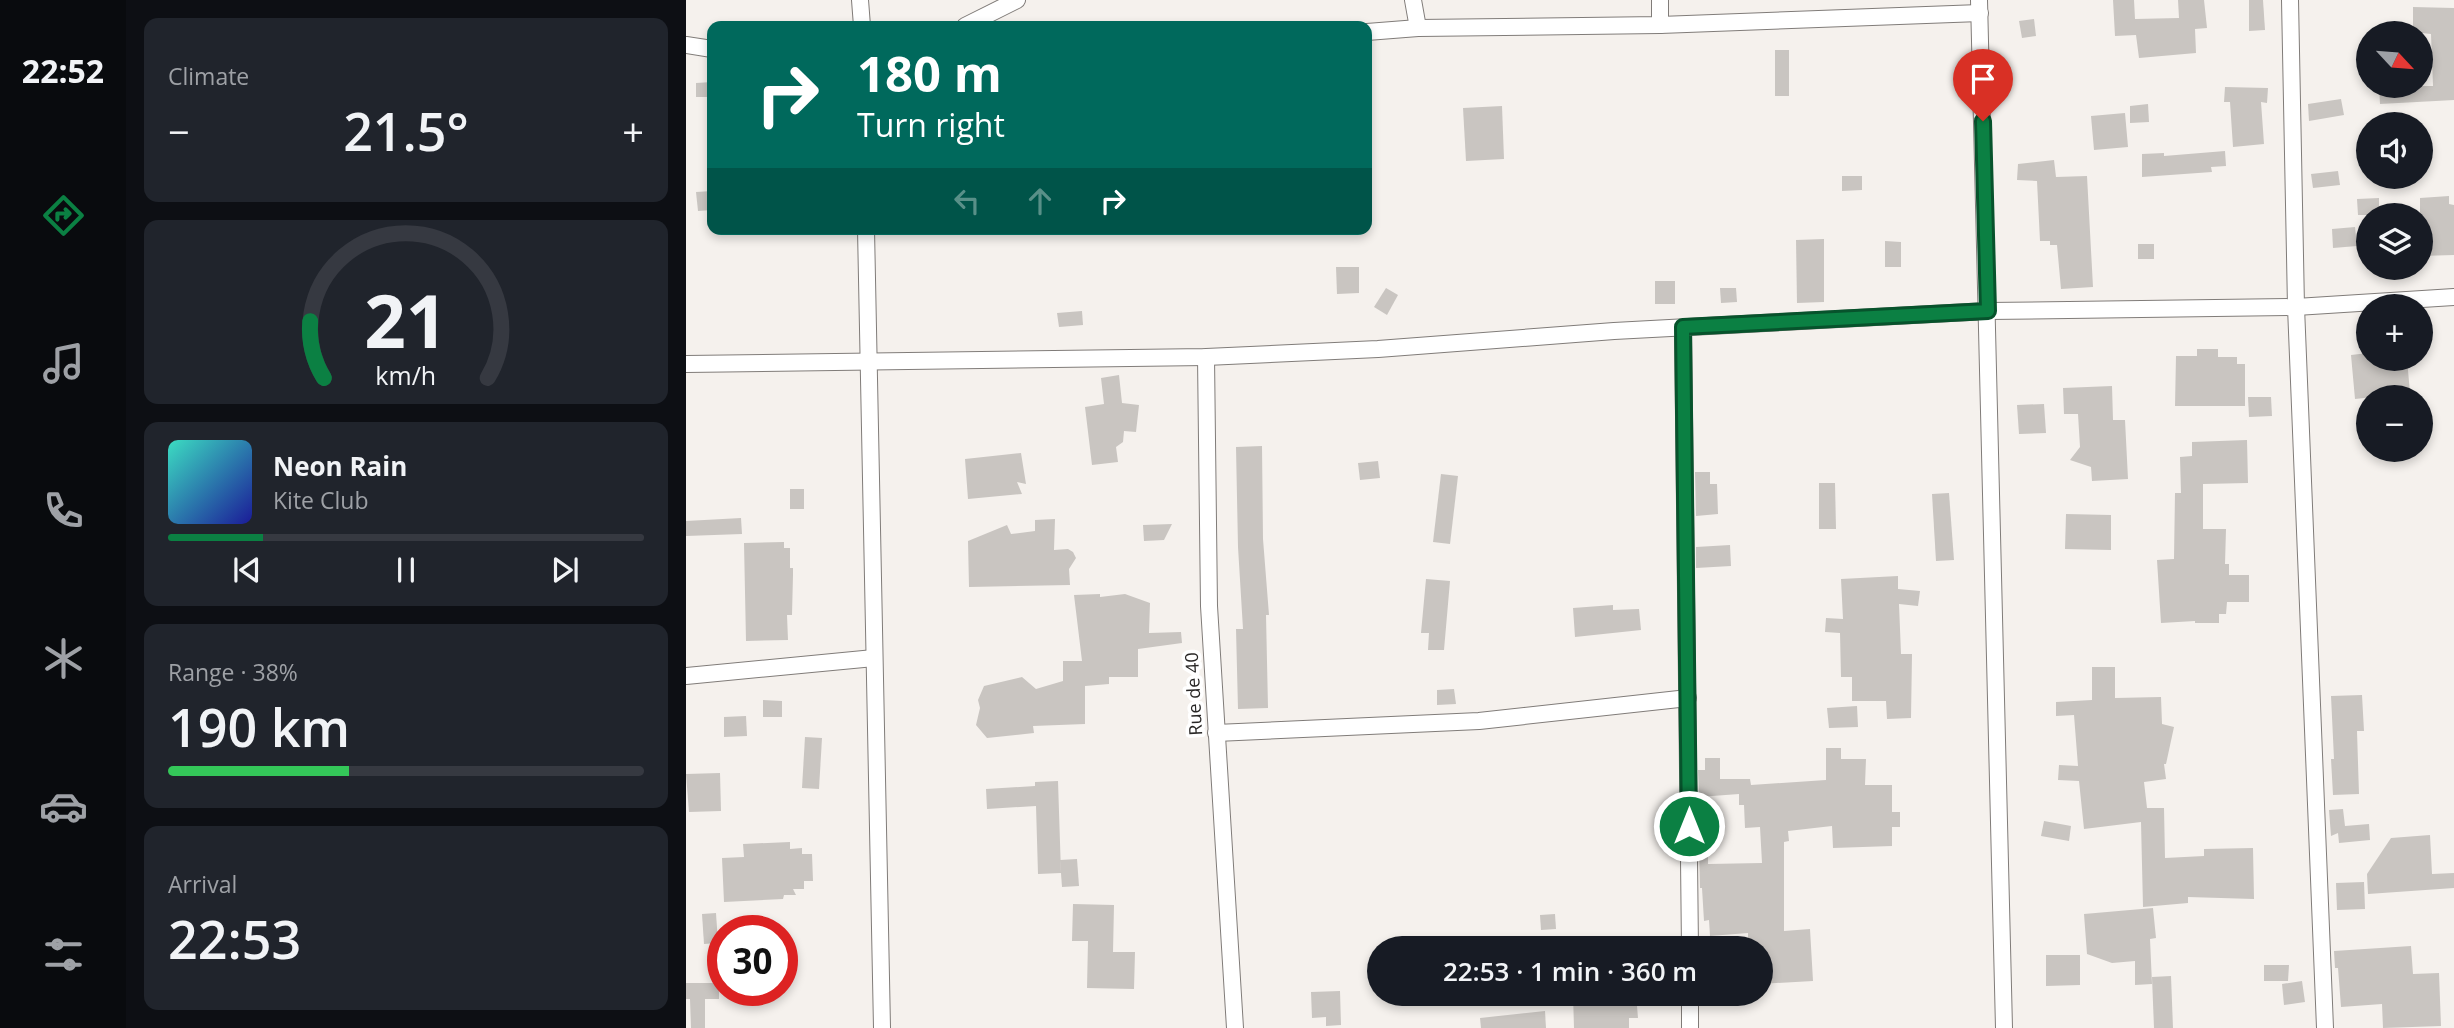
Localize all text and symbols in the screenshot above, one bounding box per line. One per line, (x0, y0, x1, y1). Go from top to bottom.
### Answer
north arrow (2356, 21, 2432, 98)
map controls (2356, 21, 2433, 462)
text: 180 m (857, 40, 1002, 106)
text: 22:52 (22, 49, 104, 92)
icon: right (742, 49, 833, 140)
pin (1953, 49, 2013, 121)
text: Climate (168, 60, 249, 92)
icon: arrive (1964, 60, 2002, 98)
text: 21.5° (343, 95, 469, 166)
text: Turn right (857, 103, 1005, 146)
text: − (168, 105, 190, 157)
text: + (622, 105, 644, 157)
button: sound (2356, 112, 2433, 189)
icon: left (948, 182, 986, 220)
icon: ahead (1021, 182, 1059, 220)
icon: right (1094, 182, 1132, 220)
icon: directions (39, 191, 88, 240)
button: layers (2356, 203, 2433, 280)
text: 21 (364, 270, 448, 369)
button: + (2356, 294, 2433, 371)
icon: music (39, 339, 88, 388)
text: km/h (376, 358, 436, 392)
button: − (2356, 385, 2433, 462)
text: Neon Rain (273, 448, 407, 484)
text: Kite Club (273, 484, 368, 516)
icon: phone (39, 486, 88, 535)
icon: previous (228, 551, 266, 589)
icon: pause (387, 551, 425, 589)
icon: next (546, 551, 584, 589)
icon: climate (39, 634, 88, 683)
street label: Rue de 40 (1179, 652, 1207, 736)
text: Range · 38% (168, 656, 298, 688)
text: 190 km (168, 691, 350, 762)
icon: car (39, 782, 88, 831)
position arrow (1652, 789, 1726, 863)
text: Arrival (168, 868, 237, 900)
text: 22:53 (168, 903, 301, 974)
speed limit sign: 30 (707, 915, 798, 1006)
icon: filters (39, 930, 88, 979)
text: 22:53 · 1 min · 360 m (1443, 953, 1697, 989)

